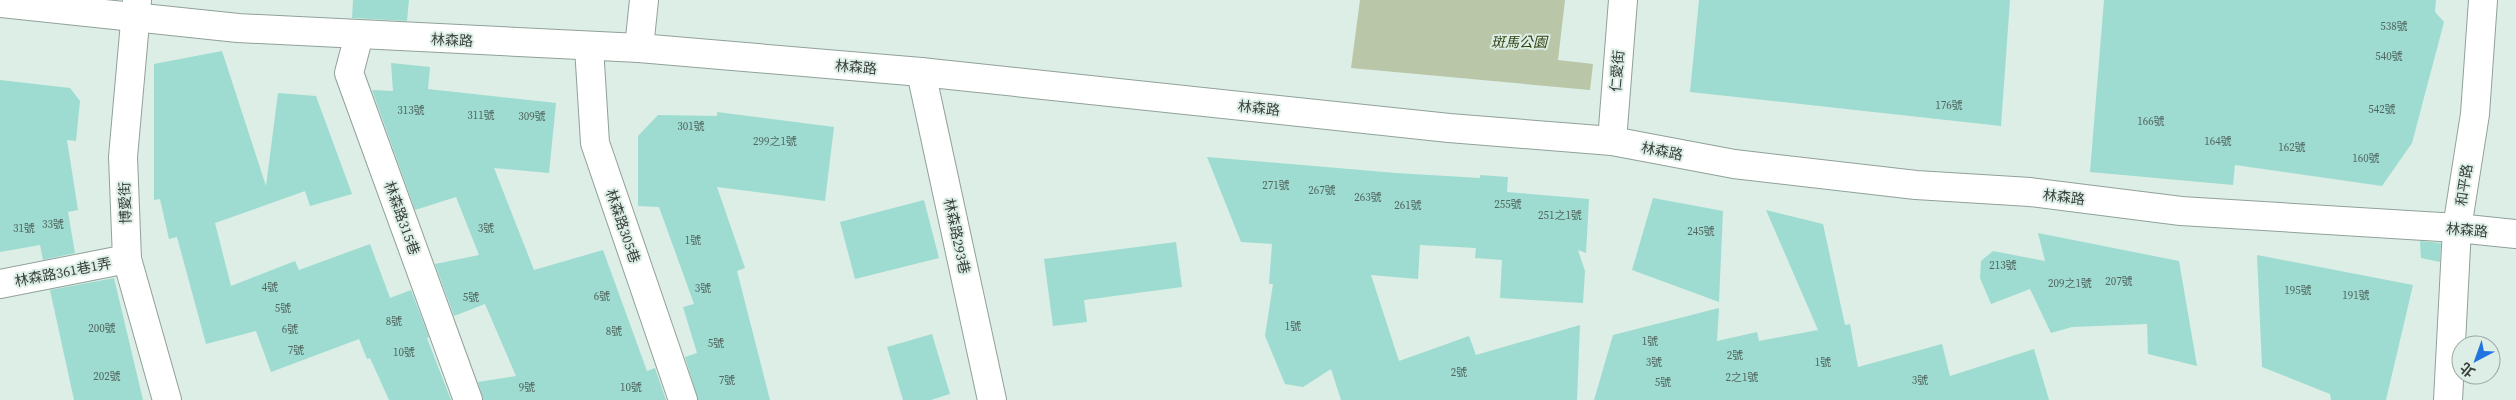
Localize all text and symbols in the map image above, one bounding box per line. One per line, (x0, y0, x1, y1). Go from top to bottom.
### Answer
house number: 538號 (2380, 19, 2408, 34)
street label: 林森路 (431, 29, 473, 51)
park label: 斑馬公園 (1491, 32, 1549, 52)
street label: 仁愛街 (1605, 49, 1629, 93)
house number: 540號 (2375, 49, 2403, 64)
street label: 林森路 (834, 55, 878, 79)
street label: 林森路 (1237, 96, 1281, 120)
house number: 176號 (1935, 98, 1963, 113)
house number: 542號 (2368, 102, 2396, 117)
house number: 313號 (397, 103, 425, 118)
house number: 311號 (467, 108, 495, 123)
house number: 309號 (518, 109, 546, 124)
house number: 166號 (2137, 114, 2165, 129)
house number: 301號 (677, 119, 705, 134)
house number: 299之1號 (753, 134, 797, 149)
house number: 164號 (2204, 134, 2232, 149)
street label: 林森路 (1639, 137, 1685, 165)
house number: 162號 (2278, 140, 2306, 155)
house number: 160號 (2352, 151, 2380, 166)
street label: 和平路 (2451, 163, 2477, 207)
street label: 林森路315巷 (379, 178, 425, 258)
house number: 271號 (1262, 178, 1290, 193)
street label: 博愛街 (114, 182, 136, 224)
house number: 267號 (1308, 183, 1336, 198)
street label: 林森路 (2042, 185, 2086, 209)
street label: 林森路305巷 (601, 186, 645, 266)
house number: 263號 (1354, 190, 1382, 205)
street label: 林森路293巷 (939, 196, 975, 276)
house number: 255號 (1494, 197, 1522, 212)
house number: 261號 (1394, 198, 1422, 213)
house number: 251之1號 (1538, 208, 1582, 223)
house number: 33號 (42, 217, 64, 232)
street label: 林森路 (2445, 218, 2489, 242)
house number: 31號 (13, 221, 35, 236)
house number: 3號 (478, 221, 494, 236)
house number: 245號 (1687, 224, 1715, 239)
house number: 1號 (685, 233, 701, 248)
street label: 林森路361巷1弄 (13, 253, 113, 291)
house number: 213號 (1989, 258, 2017, 273)
house number: 207號 (2105, 274, 2133, 289)
house number: 209之1號 (2048, 276, 2092, 291)
house number: 4號 (262, 280, 278, 295)
house number: 3號 (695, 281, 711, 296)
house number: 195號 (2284, 283, 2312, 298)
house number: 191號 (2342, 288, 2370, 303)
house number: 6號 (594, 289, 610, 304)
house number: 5號 (463, 290, 479, 305)
house number: 5號 (275, 301, 291, 316)
house number: 8號 (386, 314, 402, 329)
house number: 1號 (1285, 319, 1301, 334)
house number: 200號 (88, 321, 116, 336)
house number: 6號 (282, 322, 298, 337)
house number: 8號 (606, 324, 622, 339)
house number: 1號 (1642, 334, 1658, 349)
north arrow (2451, 335, 2501, 385)
house number: 5號 (708, 336, 724, 351)
house number: 7號 (288, 343, 304, 358)
house number: 10號 (393, 345, 415, 360)
house number: 2號 (1727, 348, 1743, 363)
house number: 3號 (1646, 355, 1662, 370)
house number: 1號 (1815, 355, 1831, 370)
text: 北 (2456, 358, 2479, 382)
house number: 2號 (1451, 365, 1467, 380)
house number: 202號 (93, 369, 121, 384)
house number: 2之1號 (1726, 370, 1759, 385)
house number: 7號 (719, 373, 735, 388)
house number: 3號 (1912, 373, 1928, 388)
house number: 5號 (1655, 375, 1671, 390)
house number: 9號 (519, 380, 535, 395)
house number: 10號 (620, 380, 642, 395)

